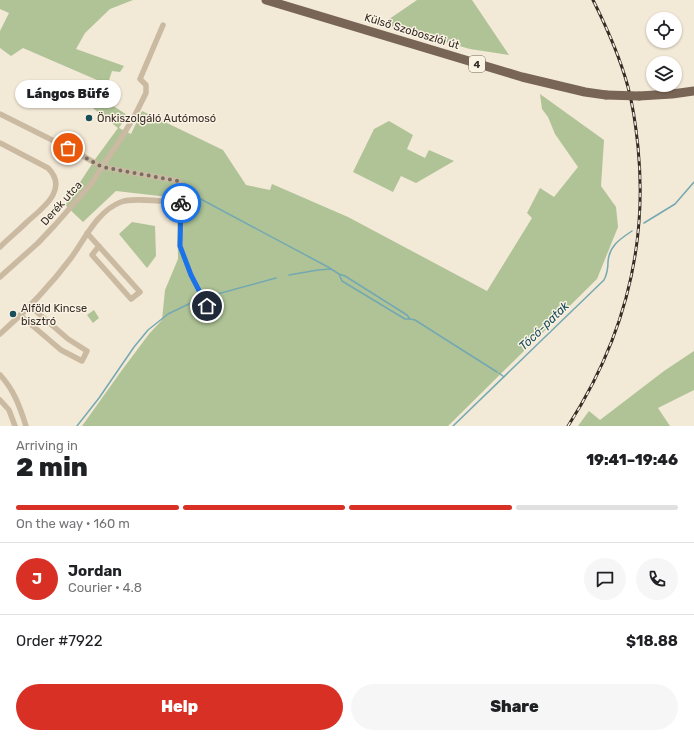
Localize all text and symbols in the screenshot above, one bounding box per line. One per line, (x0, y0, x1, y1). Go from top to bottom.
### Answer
street label: Külső Szoboszlói út (363, 11, 461, 52)
map controls (646, 12, 682, 92)
button: locate (646, 12, 682, 48)
road number: 4 (469, 56, 485, 72)
button: layers (646, 56, 682, 92)
callout: Lángos Büfé (15, 80, 121, 108)
text: Lángos Büfé (27, 86, 109, 101)
place label: Önkiszolgáló Autómosó (97, 112, 216, 125)
marker: Önkiszolgáló Autómosó (84, 113, 94, 123)
pin (51, 131, 85, 165)
icon: bag (57, 137, 79, 159)
street label: Derék utca (38, 178, 85, 228)
courier (161, 183, 201, 223)
icon: bike (170, 192, 192, 214)
pin (190, 289, 224, 323)
icon: home (196, 295, 218, 317)
water label: Tócó-patak (516, 298, 572, 353)
place label: Alföld Kincse bisztró (21, 302, 87, 328)
marker: Alföld Kincse bisztró (8, 309, 18, 319)
text: Arriving in (16, 438, 78, 453)
text: 19:41–19:46 (586, 451, 678, 469)
text: 2 min (16, 452, 88, 483)
text: On the way · 160 m (16, 516, 130, 531)
button: chat (584, 558, 626, 600)
button: phone (636, 558, 678, 600)
text: Jordan (68, 562, 122, 580)
text: J (32, 570, 42, 588)
text: Courier · 4.8 (68, 580, 142, 595)
text: Order #7922 (16, 632, 102, 650)
text: $18.88 (626, 632, 678, 650)
button: Help (16, 684, 343, 730)
button: Share (351, 684, 678, 730)

